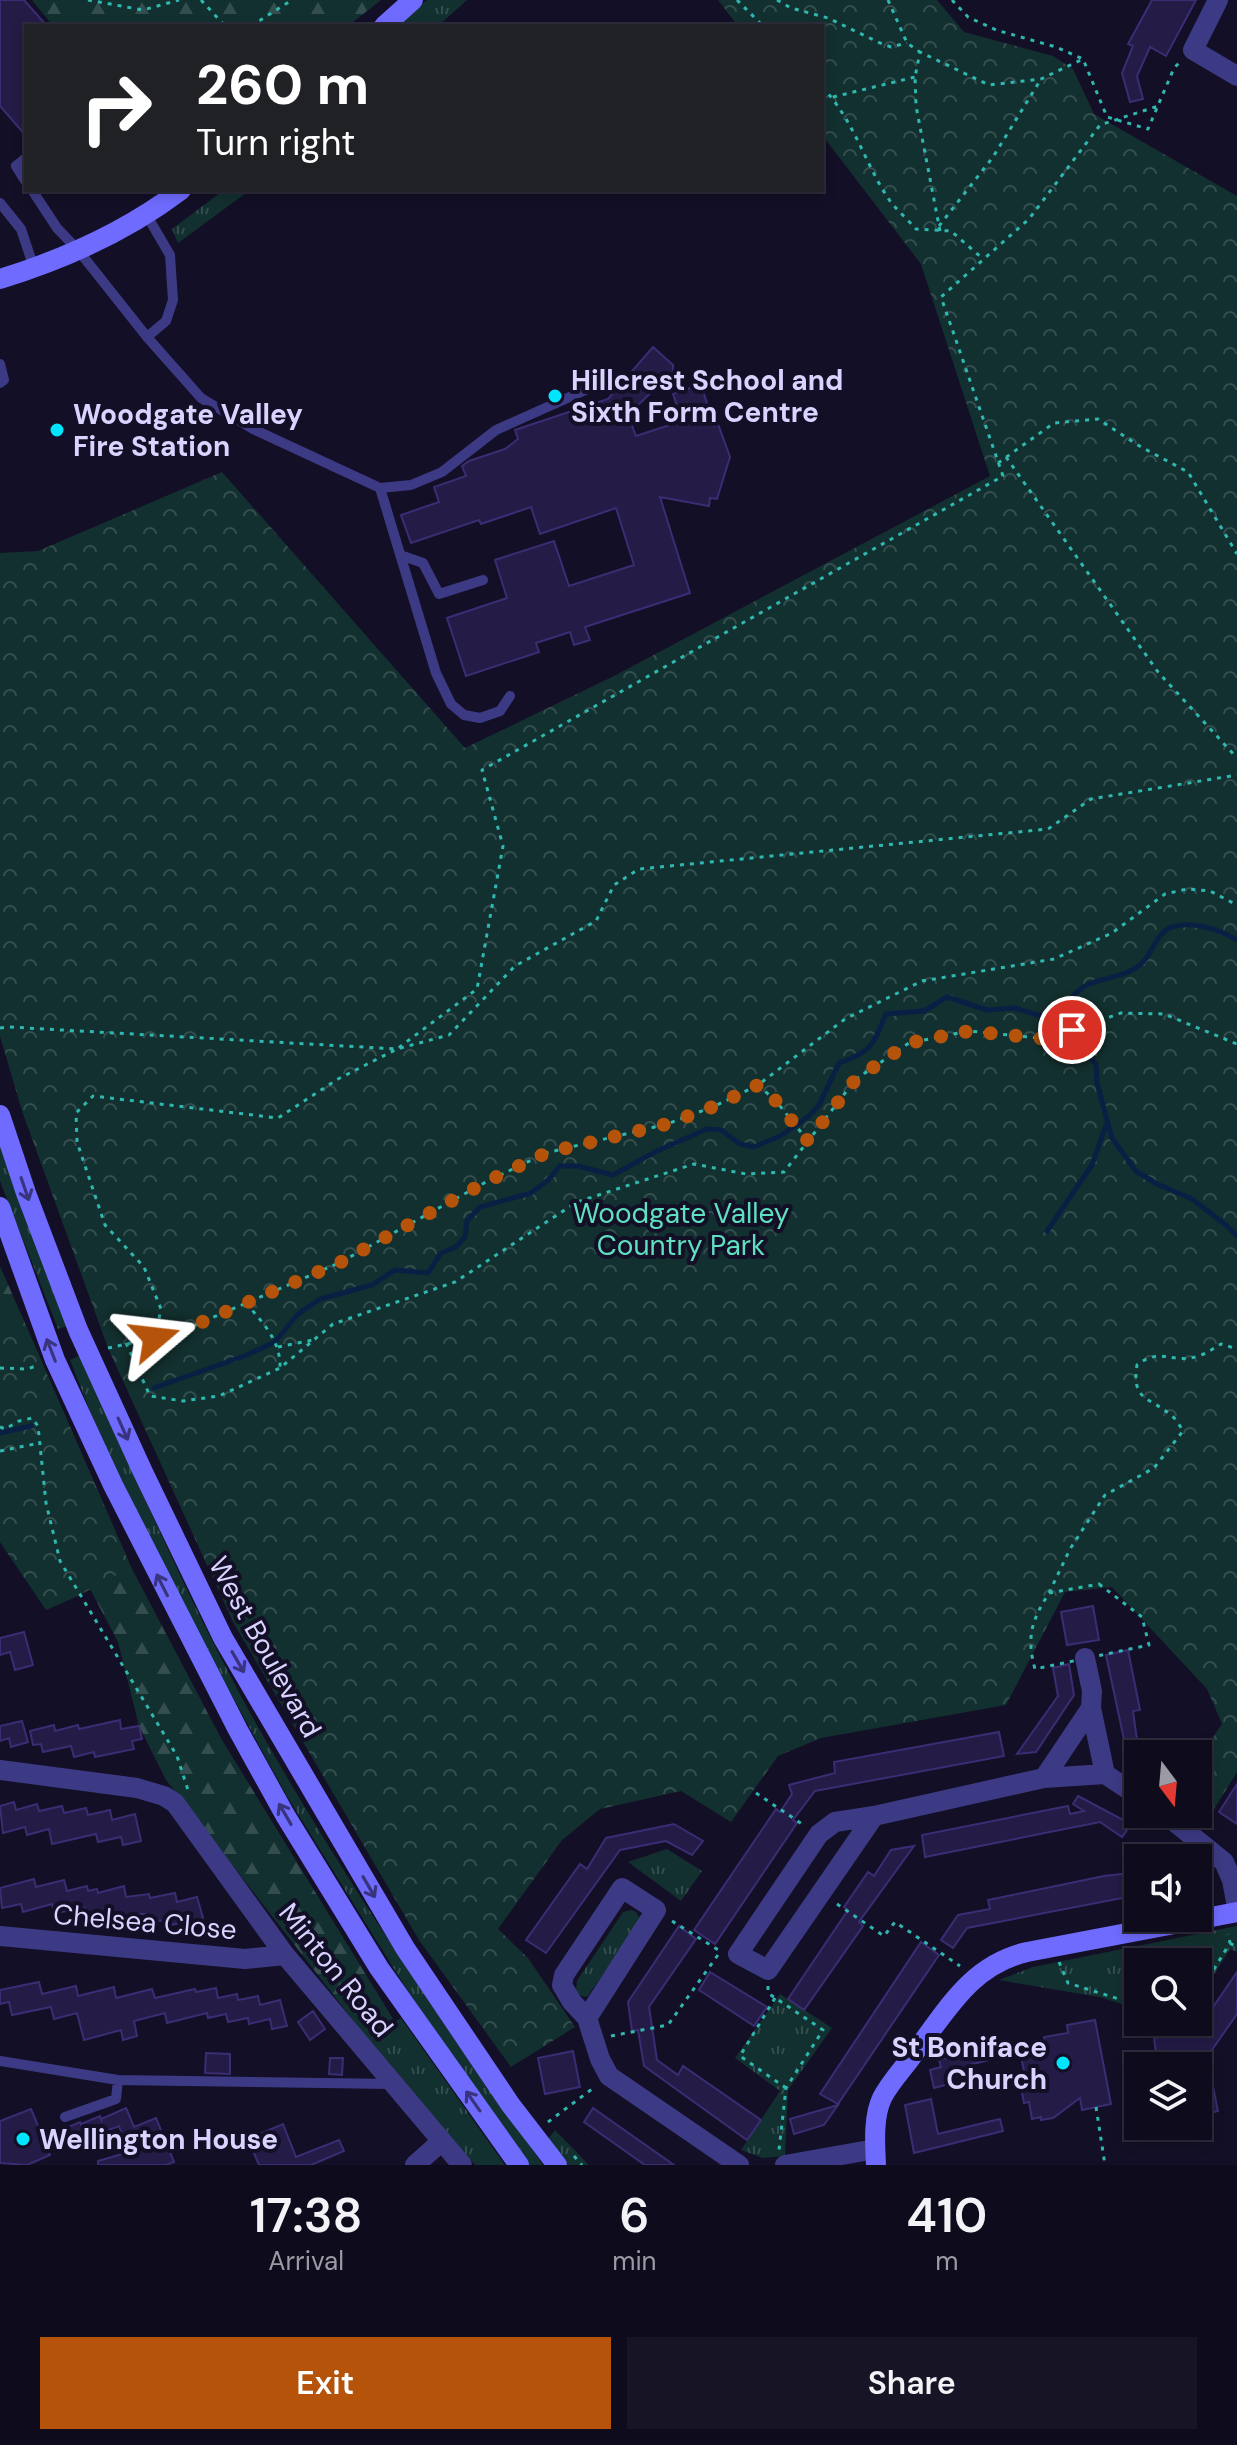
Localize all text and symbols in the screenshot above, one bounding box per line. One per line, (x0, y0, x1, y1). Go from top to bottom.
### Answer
text: 260 m (196, 48, 369, 121)
icon: right (64, 56, 168, 160)
text: Turn right (196, 119, 355, 166)
place label: Hillcrest School and Sixth Form Centre (571, 362, 843, 431)
marker: Hillcrest School and Sixth Form Centre (546, 387, 564, 405)
place label: Woodgate Valley Fire Station (73, 396, 303, 465)
marker: Woodgate Valley Fire Station (48, 421, 66, 439)
pin (1038, 996, 1106, 1064)
icon: arrive (1050, 1008, 1094, 1052)
one-way arrow (18, 1176, 33, 1201)
park label: Woodgate Valley Country Park (573, 1195, 789, 1264)
position arrow (113, 1296, 197, 1380)
one-way arrow (43, 1338, 57, 1363)
one-way arrow (116, 1417, 131, 1441)
street label: West Boulevard (200, 1550, 330, 1744)
one-way arrow (154, 1573, 170, 1597)
one-way arrow (230, 1650, 246, 1673)
north arrow (1124, 1740, 1212, 1828)
map controls (1124, 1740, 1212, 2140)
one-way arrow (277, 1803, 293, 1826)
button: sound (1124, 1844, 1212, 1932)
one-way arrow (361, 1875, 377, 1898)
street label: Minton Road (271, 1895, 401, 2045)
street label: Chelsea Close (52, 1896, 238, 1948)
button: search (1124, 1948, 1212, 2036)
place label: St Boniface Church (891, 2029, 1047, 2098)
button: layers (1124, 2052, 1212, 2140)
marker: St Boniface Church (1054, 2054, 1072, 2072)
one-way arrow (465, 2091, 482, 2113)
place label: Wellington House (39, 2121, 278, 2158)
marker: Wellington House (14, 2130, 32, 2148)
text: 17:38 (250, 2184, 362, 2247)
text: 6 (619, 2184, 650, 2247)
text: 410 (906, 2184, 987, 2247)
text: Arrival (268, 2244, 344, 2278)
text: min (612, 2244, 657, 2278)
text: m (935, 2244, 958, 2278)
button: Exit (40, 2337, 611, 2429)
button: Share (627, 2337, 1197, 2429)

